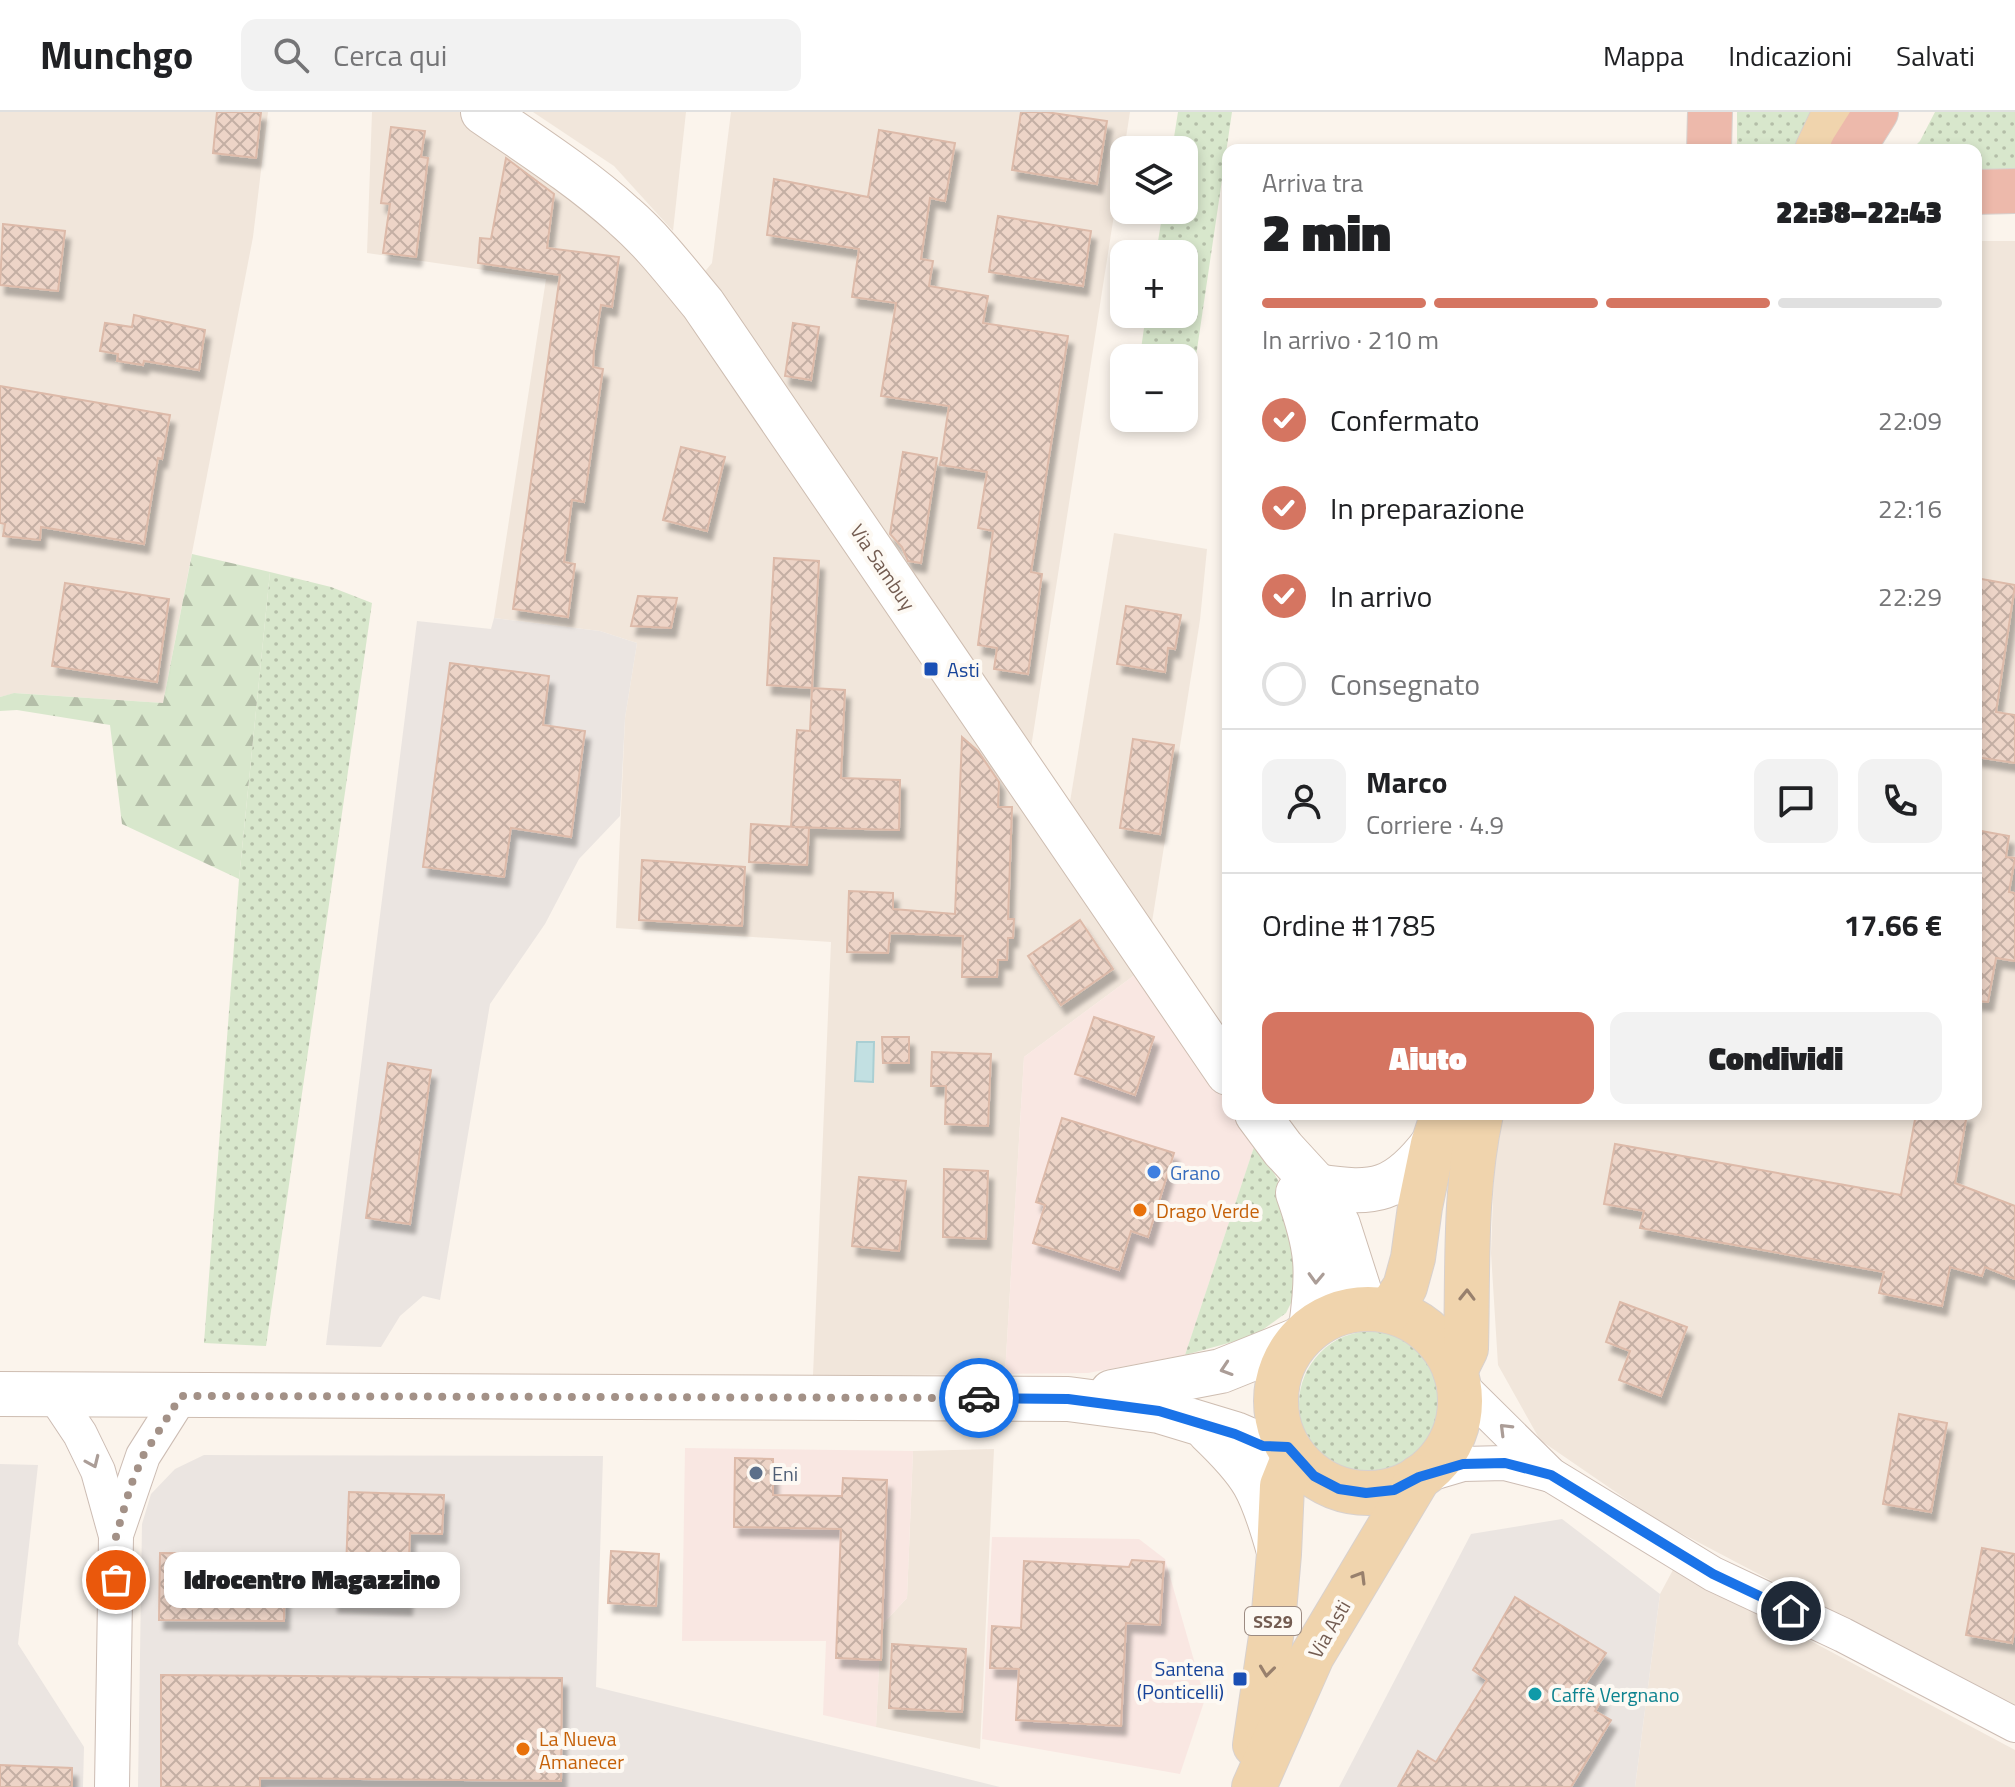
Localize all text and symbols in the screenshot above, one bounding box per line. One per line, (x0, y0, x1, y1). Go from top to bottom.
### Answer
search box (241, 19, 801, 91)
text: Munchgo (40, 26, 193, 84)
text: Cerca qui (333, 32, 447, 78)
icon: search (269, 33, 313, 77)
text: Mappa (1603, 34, 1684, 77)
text: Indicazioni (1728, 34, 1852, 77)
text: Salvati (1896, 34, 1975, 77)
map controls (1110, 136, 1198, 432)
button: layers (1110, 136, 1198, 224)
text: Arriva tra (1262, 163, 1363, 202)
text: 22:38–22:43 (1776, 189, 1942, 235)
text: 2 min (1262, 192, 1391, 271)
button: + (1110, 240, 1198, 328)
text: In arrivo · 210 m (1262, 320, 1439, 359)
button: − (1110, 344, 1198, 432)
text: Confermato (1330, 397, 1480, 443)
icon: check (1262, 398, 1306, 442)
text: 22:09 (1878, 401, 1942, 440)
text: In preparazione (1330, 485, 1525, 531)
icon: check (1262, 486, 1306, 530)
text: 22:16 (1878, 489, 1942, 528)
street label: Via Sambuy (843, 517, 924, 617)
text: In arrivo (1330, 573, 1432, 619)
icon: check (1262, 574, 1306, 618)
text: 22:29 (1878, 577, 1942, 616)
place label: Asti (947, 654, 980, 685)
marker: Asti (922, 660, 940, 678)
text: Consegnato (1330, 661, 1480, 707)
button: person (1262, 759, 1346, 843)
text: Marco (1366, 759, 1447, 805)
button: chat (1754, 759, 1838, 843)
button: phone (1858, 759, 1942, 843)
text: Corriere · 4.9 (1366, 805, 1504, 844)
text: Ordine #1785 (1262, 902, 1436, 948)
text: 17.66 € (1844, 902, 1942, 948)
button: Aiuto (1262, 1012, 1594, 1104)
button: Condividi (1610, 1012, 1942, 1104)
place label: Grano (1170, 1157, 1221, 1188)
marker: Grano (1145, 1163, 1163, 1181)
place label: Drago Verde (1156, 1195, 1260, 1226)
marker: Drago Verde (1131, 1201, 1149, 1219)
one-way arrow (1308, 1272, 1325, 1285)
one-way arrow (1459, 1288, 1476, 1301)
courier (939, 1358, 1019, 1438)
one-way arrow (1219, 1360, 1233, 1376)
icon: car (957, 1376, 1001, 1420)
one-way arrow (1500, 1424, 1514, 1438)
one-way arrow (83, 1453, 99, 1468)
place label: Eni (772, 1458, 798, 1489)
marker: Eni (747, 1464, 765, 1482)
pin (82, 1546, 150, 1614)
callout: Idrocentro Magazzino (164, 1552, 460, 1608)
icon: bag (94, 1558, 138, 1602)
text: Idrocentro Magazzino (184, 1560, 440, 1599)
one-way arrow (1350, 1571, 1366, 1586)
pin (1757, 1577, 1825, 1645)
icon: home (1769, 1589, 1813, 1633)
street label: Via Asti (1300, 1594, 1358, 1664)
road number: SS29 (1245, 1607, 1301, 1635)
place label: Santena (Ponticelli) (1137, 1653, 1224, 1707)
one-way arrow (1259, 1664, 1276, 1678)
marker: Santena (Ponticelli) (1231, 1670, 1249, 1688)
place label: Caffè Vergnano (1551, 1679, 1680, 1710)
marker: Caffè Vergnano (1526, 1685, 1544, 1703)
place label: La Nueva Amanecer (539, 1723, 624, 1777)
marker: La Nueva Amanecer (514, 1740, 532, 1758)

